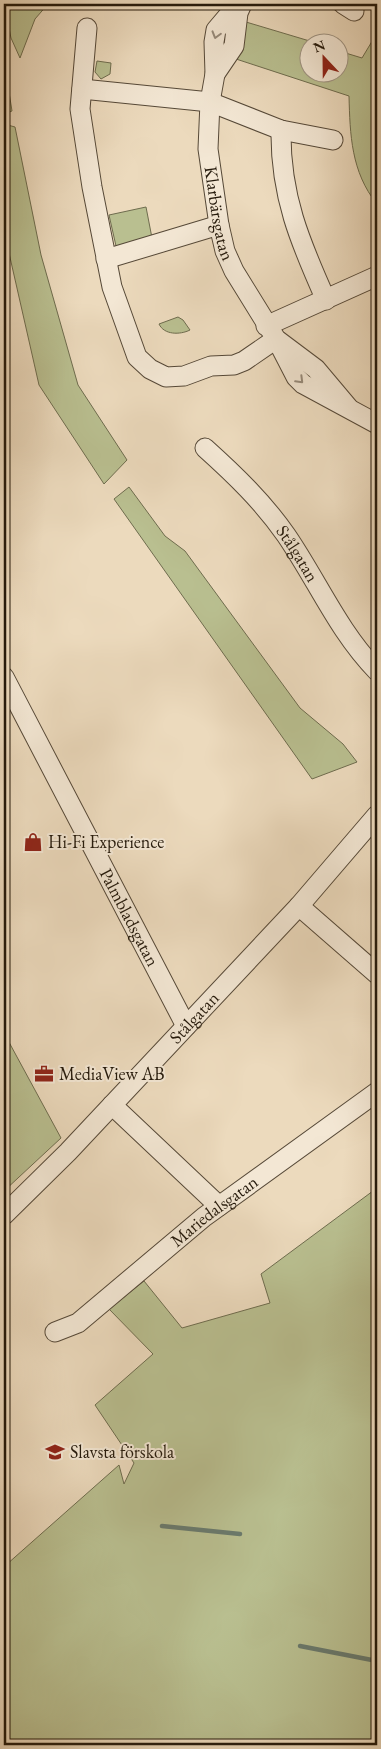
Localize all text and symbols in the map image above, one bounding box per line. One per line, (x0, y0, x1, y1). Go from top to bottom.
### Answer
one-way arrow (211, 31, 222, 39)
north arrow (298, 32, 348, 82)
text: N (311, 35, 328, 56)
street label: Klarbärsgatan (200, 165, 240, 265)
one-way arrow (295, 374, 304, 383)
street label: Stålgatan (271, 520, 325, 586)
place label: Hi-Fi Experience (48, 830, 164, 853)
shop icon: Hi-Fi Experience (22, 831, 44, 853)
street label: Palmbladsgatan (95, 864, 165, 970)
street label: Stålgatan (164, 986, 224, 1048)
place label: MediaView AB (59, 1062, 165, 1085)
office icon: MediaView AB (33, 1063, 55, 1085)
street label: Mariedalsgatan (165, 1170, 262, 1251)
place label: Slavsta förskola (70, 1440, 175, 1463)
school or university icon: Slavsta förskola (44, 1441, 66, 1463)

